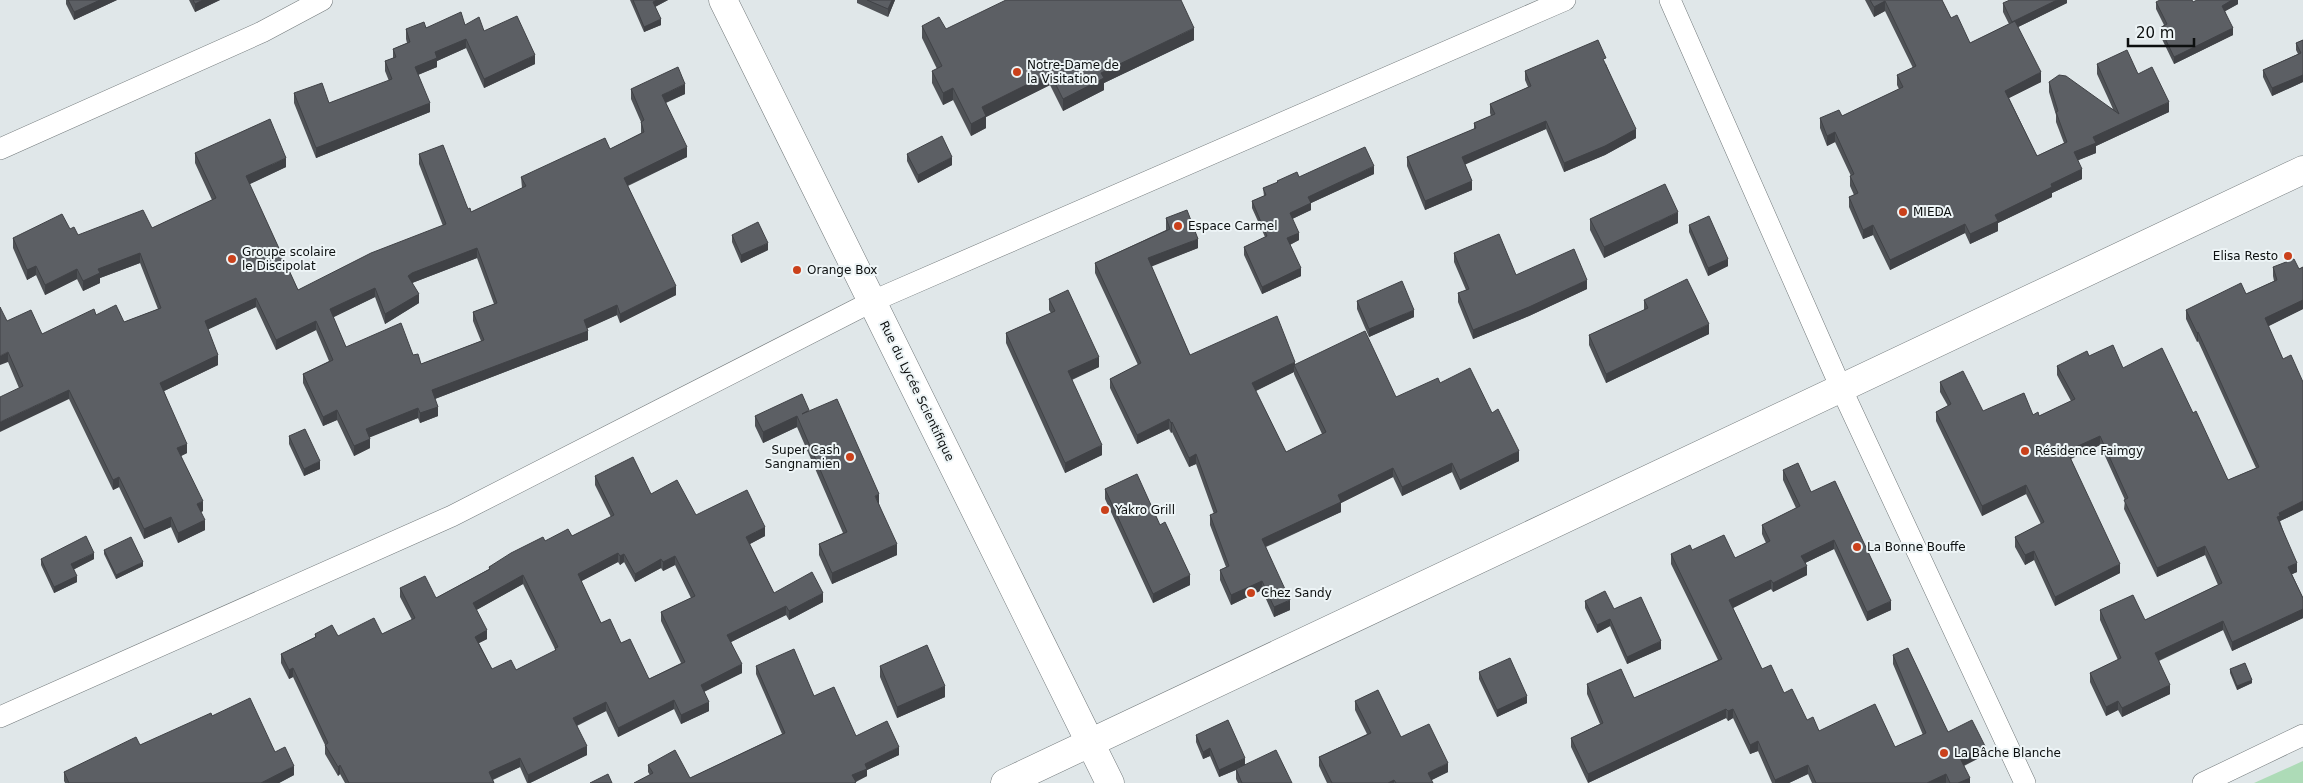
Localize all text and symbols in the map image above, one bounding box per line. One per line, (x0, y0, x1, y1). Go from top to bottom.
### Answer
scale bar (2128, 15, 2194, 47)
text: 20 m (2136, 24, 2174, 42)
place label: Notre-Dame de la Visitation (1027, 58, 1119, 86)
marker: Notre-Dame de la Visitation (1011, 66, 1023, 78)
place label: MIEDA (1913, 205, 1953, 219)
marker: MIEDA (1897, 206, 1909, 218)
place label: Espace Carmel (1188, 219, 1277, 233)
marker: Espace Carmel (1172, 220, 1184, 232)
place label: Groupe scolaire le Discipolat (242, 245, 336, 273)
place label: Elisa Resto (2213, 249, 2278, 263)
marker: Elisa Resto (2282, 250, 2294, 262)
marker: Groupe scolaire le Discipolat (226, 253, 238, 265)
place label: Orange Box (807, 263, 877, 277)
marker: Orange Box (791, 264, 803, 276)
street label: Rue du Lycée Scientifique (877, 319, 957, 463)
place label: Super Cash Sangnamien (765, 443, 840, 471)
place label: Résidence Faimgy (2035, 444, 2143, 458)
marker: Résidence Faimgy (2019, 445, 2031, 457)
marker: Super Cash Sangnamien (844, 451, 856, 463)
place label: Yakro Grill (1114, 503, 1175, 517)
marker: Yakro Grill (1099, 504, 1111, 516)
place label: La Bonne Bouffe (1867, 540, 1966, 554)
marker: La Bonne Bouffe (1851, 541, 1863, 553)
place label: Chez Sandy (1261, 586, 1332, 600)
marker: Chez Sandy (1245, 587, 1257, 599)
place label: La Bâche Blanche (1954, 746, 2061, 760)
marker: La Bâche Blanche (1938, 747, 1950, 759)

